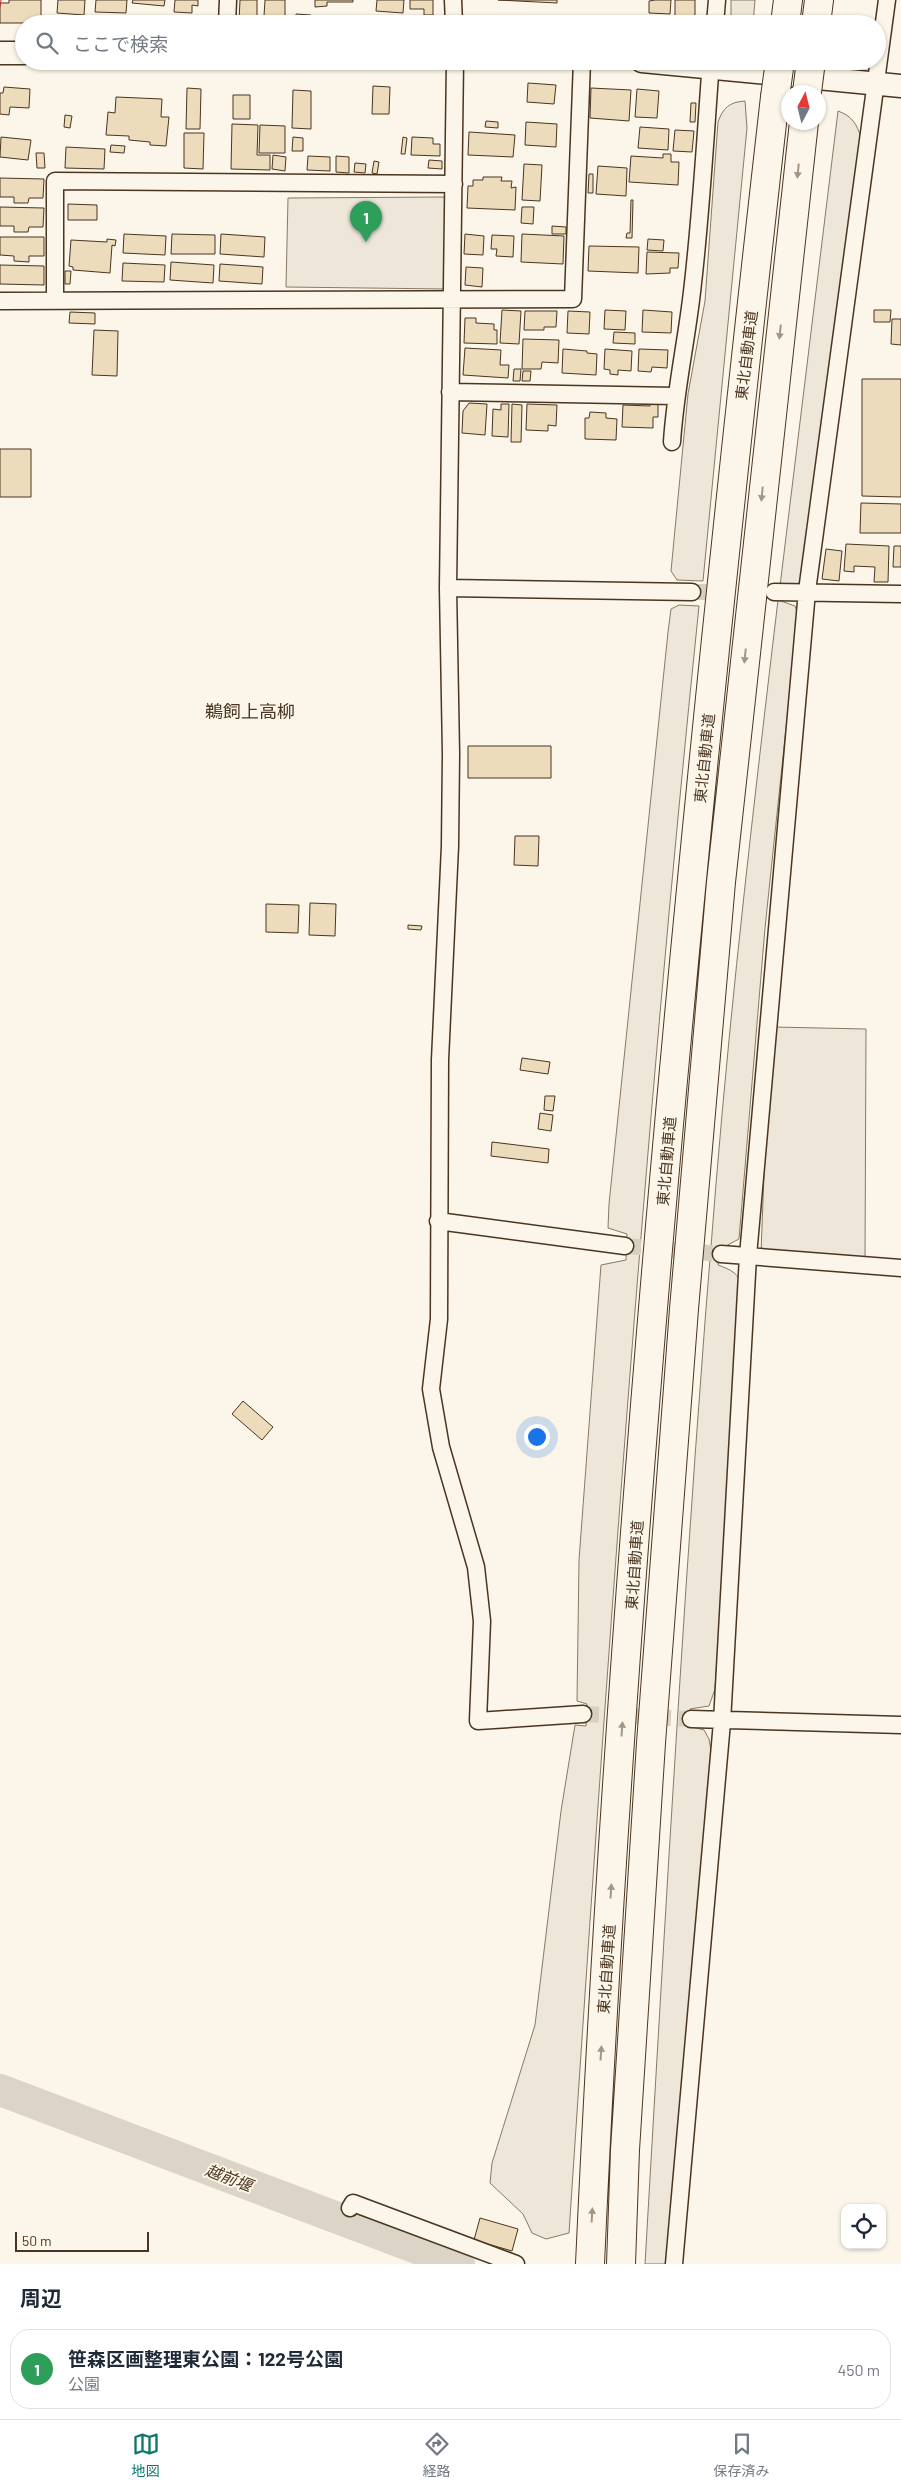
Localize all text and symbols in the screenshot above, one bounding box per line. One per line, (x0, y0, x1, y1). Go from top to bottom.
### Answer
search box (15, 15, 886, 70)
icon: search (33, 29, 61, 57)
text: ここで検索 (73, 32, 168, 55)
north arrow (781, 85, 826, 130)
one-way arrow (794, 163, 802, 179)
pin: 1 (350, 201, 382, 242)
street label: 東北自動車道 (732, 309, 760, 401)
one-way arrow (776, 325, 784, 341)
one-way arrow (758, 486, 766, 502)
one-way arrow (741, 648, 749, 664)
district label: 鵜飼上高柳 (205, 700, 295, 722)
street label: 東北自動車道 (690, 712, 718, 804)
street label: 東北自動車道 (653, 1115, 679, 1207)
your location (524, 1424, 550, 1450)
street label: 東北自動車道 (622, 1519, 646, 1611)
one-way arrow (618, 1720, 626, 1736)
one-way arrow (608, 1883, 616, 1899)
street label: 東北自動車道 (594, 1923, 618, 2015)
one-way arrow (597, 2045, 605, 2061)
water label: 越前堰 (203, 2160, 258, 2196)
map controls (841, 2204, 886, 2249)
button: locate (841, 2204, 886, 2249)
one-way arrow (588, 2207, 596, 2223)
scale bar (15, 2229, 149, 2252)
text: 50 m (22, 2232, 51, 2249)
text: 周辺 (20, 2285, 62, 2310)
text: 笹森区画整理東公園：122号公園 (68, 2347, 343, 2370)
text: 1 (34, 2360, 40, 2379)
text: 450 m (837, 2360, 880, 2379)
text: 公園 (68, 2374, 100, 2393)
tab: 地図 (132, 2430, 160, 2480)
tab: 経路 (423, 2430, 451, 2480)
tab: 保存済み (714, 2430, 770, 2480)

